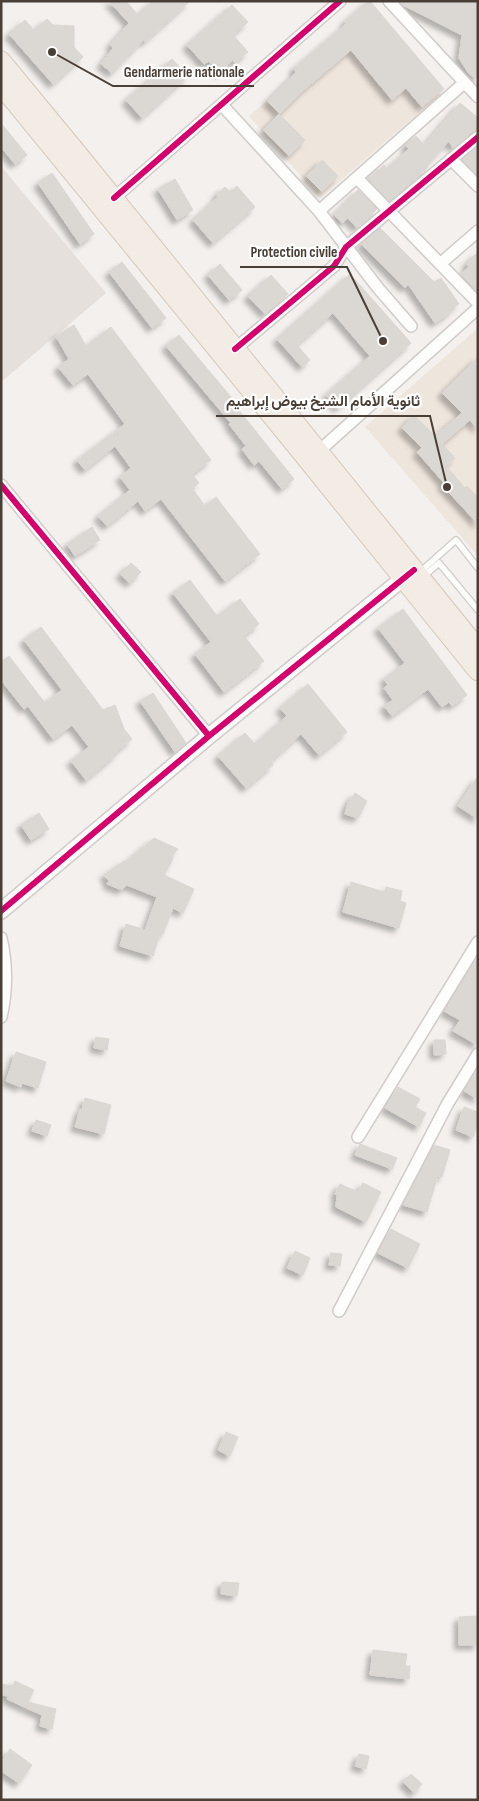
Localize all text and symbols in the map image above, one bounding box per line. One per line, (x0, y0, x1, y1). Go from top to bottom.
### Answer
callout: Gendarmerie nationale (113, 56, 254, 86)
text: Gendarmerie nationale (124, 63, 244, 82)
callout: Protection civile (240, 237, 347, 267)
text: Protection civile (251, 243, 338, 262)
callout: ثانوية الأمام الشيخ بيوض إبراهيم (216, 386, 430, 416)
text: ثانوية الأمام الشيخ بيوض إبراهيم (226, 392, 420, 411)

